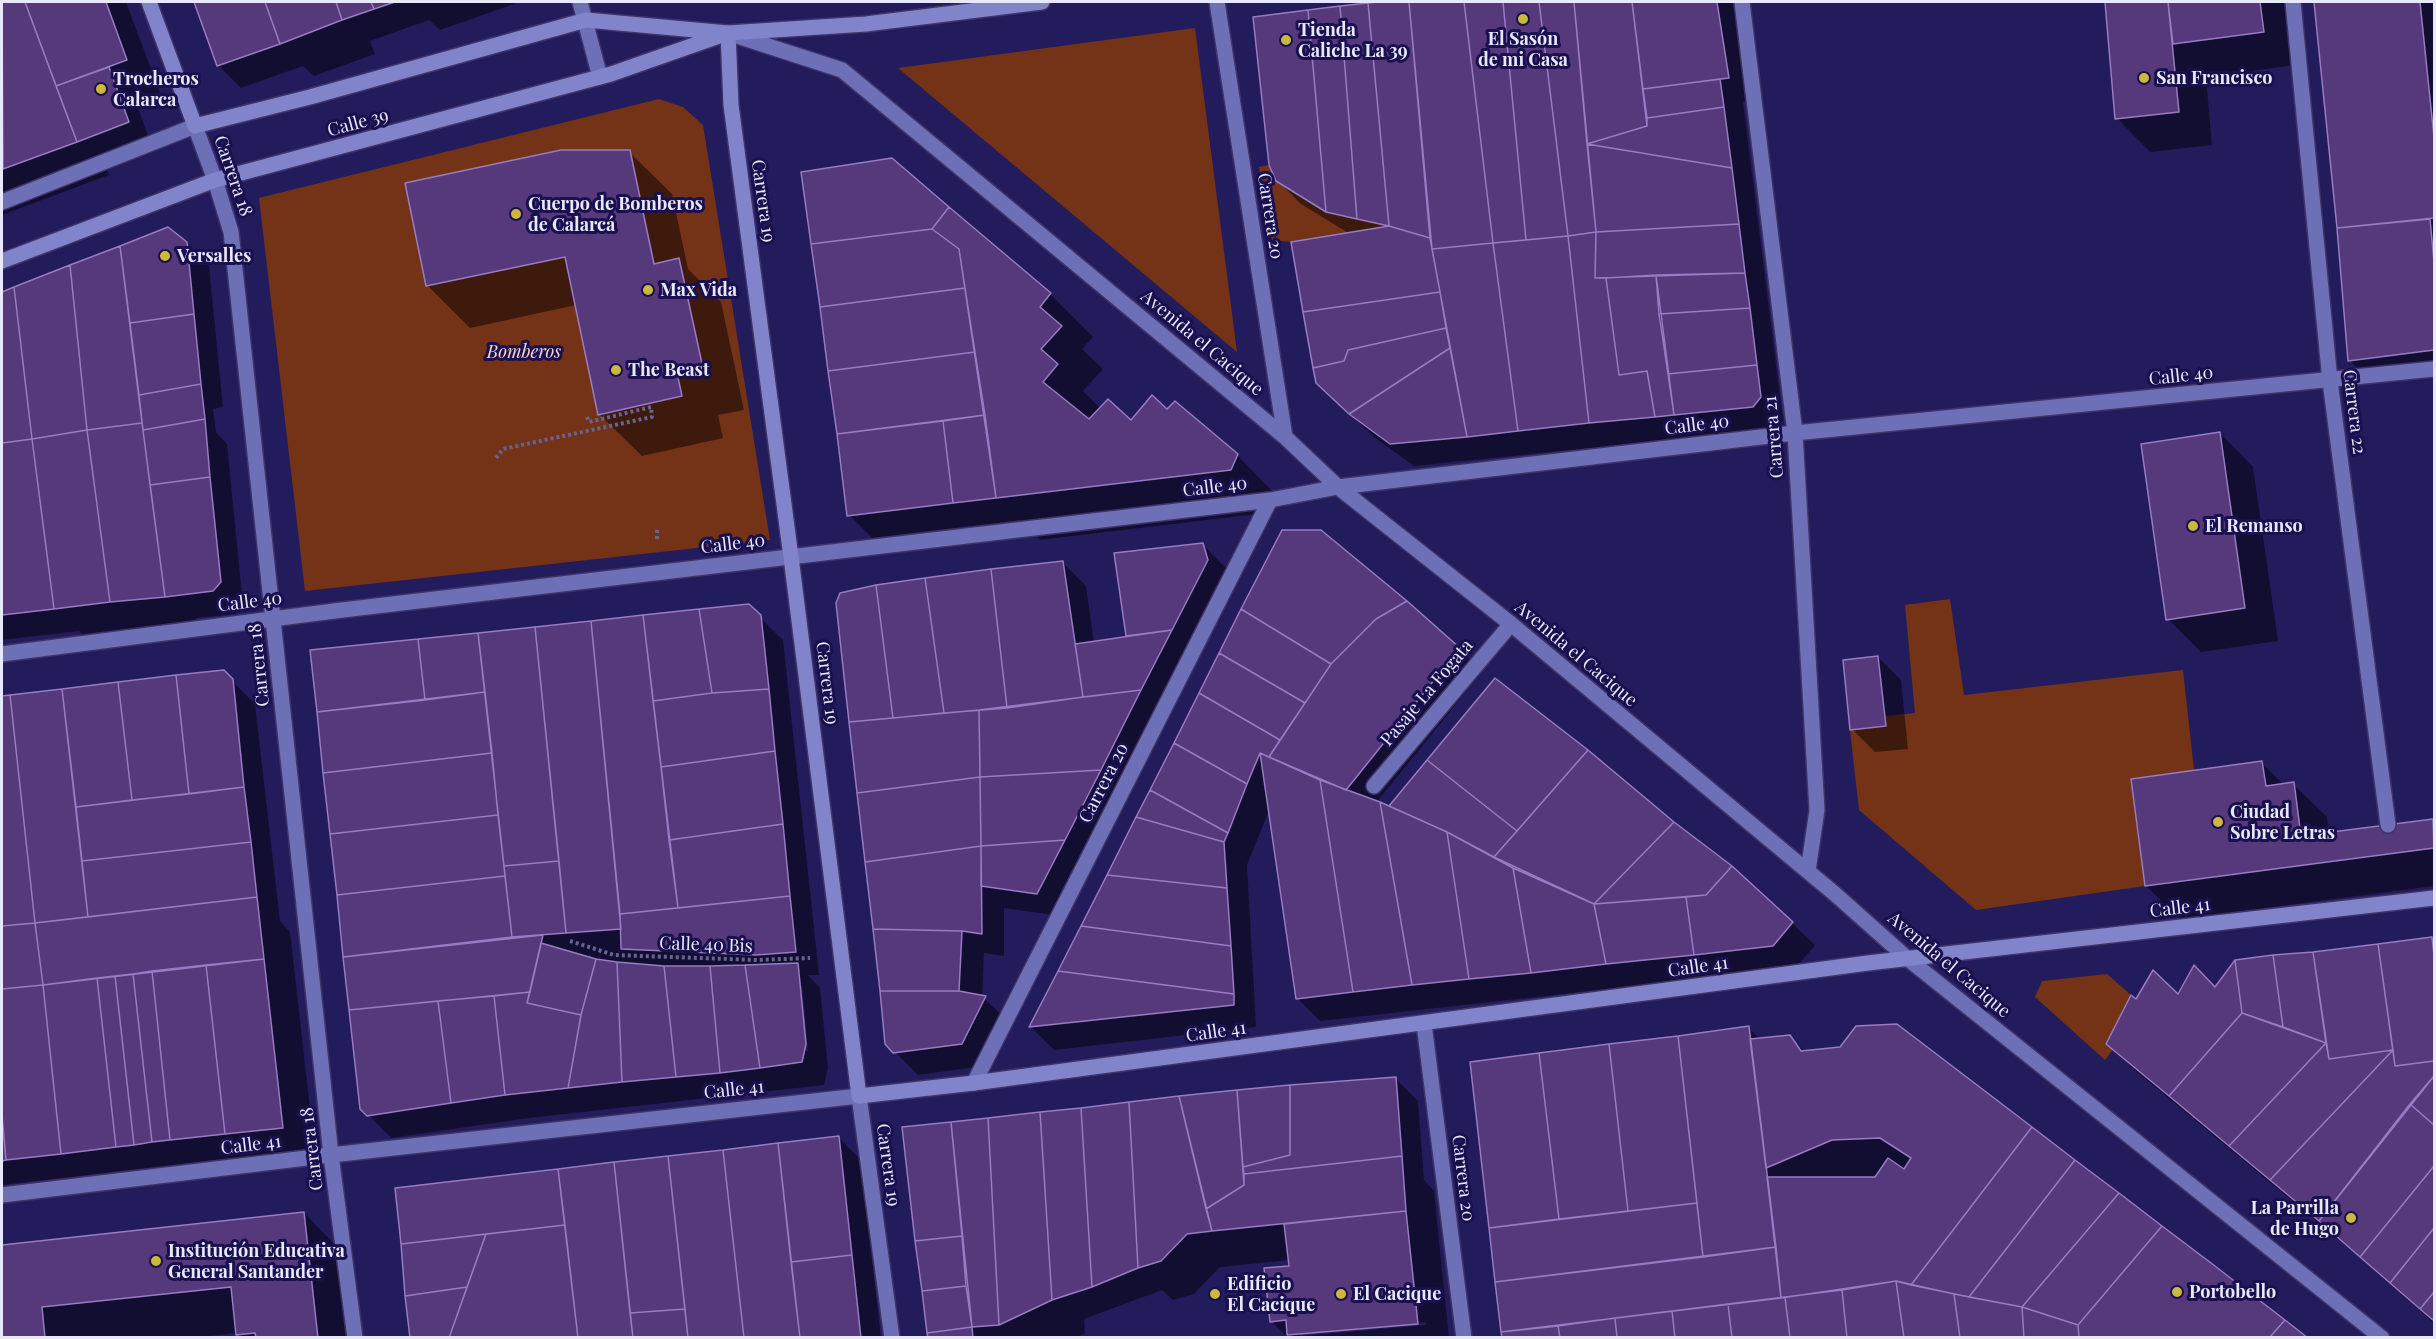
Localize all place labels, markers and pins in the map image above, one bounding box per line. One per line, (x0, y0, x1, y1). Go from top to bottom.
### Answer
marker: El Sasón de mi Casa (1516, 12, 1530, 26)
place label: Tienda Caliche La 39 (1298, 19, 1408, 62)
place label: El Sasón de mi Casa (1478, 28, 1568, 70)
marker: Tienda Caliche La 39 (1279, 33, 1293, 47)
place label: San Francisco (2156, 67, 2273, 89)
place label: Trocheros Calarca (113, 68, 199, 110)
marker: San Francisco (2137, 71, 2151, 85)
marker: Trocheros Calarca (94, 82, 108, 96)
place label: Cuerpo de Bomberos de Calarcá (528, 193, 703, 236)
marker: Cuerpo de Bomberos de Calarcá (509, 207, 523, 221)
place label: Versalles (177, 245, 251, 267)
marker: Versalles (158, 249, 172, 263)
place label: Max Vida (660, 279, 737, 301)
marker: Max Vida (641, 283, 655, 297)
place label: The Beast (628, 359, 709, 381)
marker: The Beast (609, 363, 623, 377)
place label: El Remanso (2205, 515, 2303, 537)
marker: El Remanso (2186, 519, 2200, 533)
place label: Ciudad Sobre Letras (2230, 801, 2335, 844)
marker: Ciudad Sobre Letras (2211, 815, 2225, 829)
place label: La Parrilla de Hugo (2251, 1197, 2339, 1240)
marker: La Parrilla de Hugo (2344, 1211, 2358, 1225)
place label: Institución Educativa General Santander (168, 1240, 345, 1282)
marker: Institución Educativa General Santander (149, 1254, 163, 1268)
place label: Edificio El Cacique (1227, 1273, 1315, 1316)
place label: Portobello (2189, 1281, 2276, 1303)
place label: El Cacique (1353, 1283, 1441, 1305)
marker: Portobello (2170, 1285, 2184, 1299)
marker: Edificio El Cacique (1208, 1287, 1222, 1301)
marker: El Cacique (1334, 1287, 1348, 1301)

